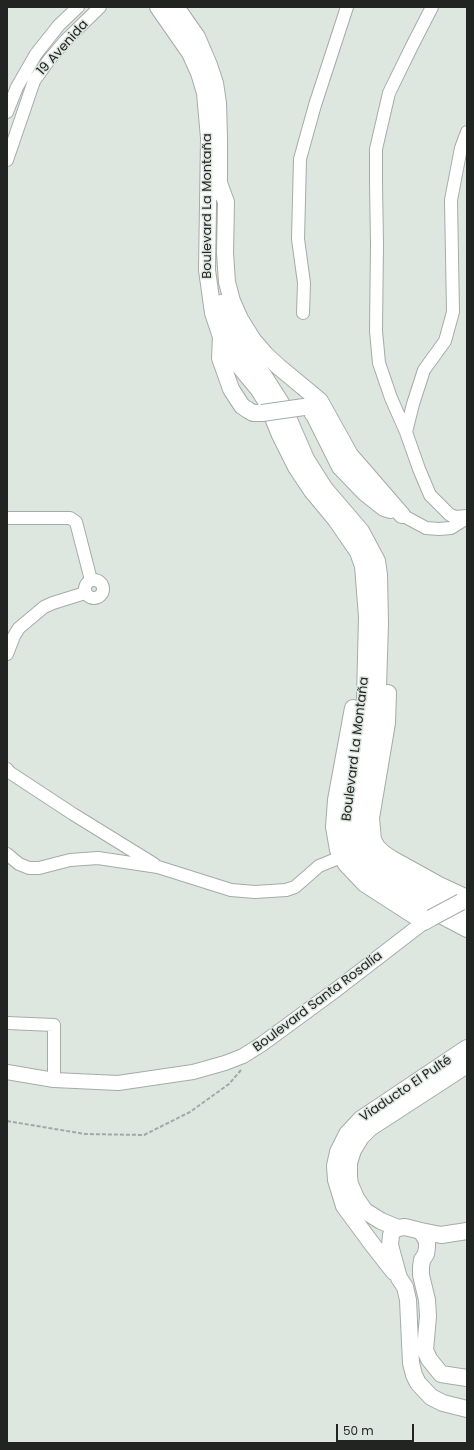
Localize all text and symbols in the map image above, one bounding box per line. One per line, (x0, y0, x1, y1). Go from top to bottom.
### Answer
street label: 19 Avenida (34, 17, 92, 79)
street label: Boulevard La Montaña (200, 133, 216, 279)
street label: Boulevard La Montaña (339, 676, 373, 822)
street label: Boulevard Santa Rosalía (250, 948, 386, 1056)
street label: Viaducto El Pulté (357, 1052, 455, 1126)
scale bar (338, 1416, 416, 1442)
text: 50 m (343, 1422, 374, 1439)

